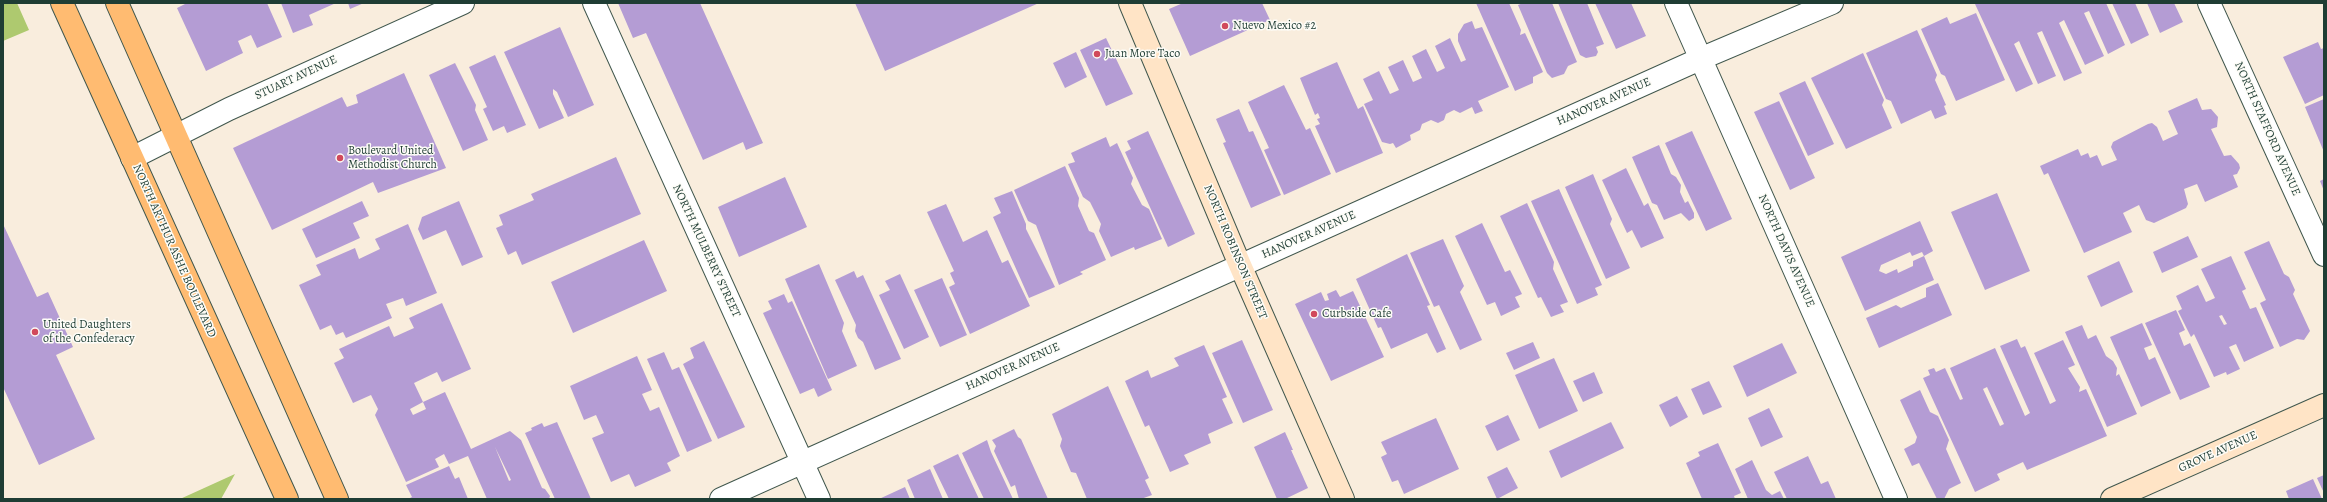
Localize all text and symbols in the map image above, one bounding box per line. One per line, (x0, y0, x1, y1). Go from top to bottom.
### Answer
place label: Nuevo Mexico #2 (1233, 19, 1316, 33)
marker: Nuevo Mexico #2 (1220, 21, 1230, 31)
place label: Juan More Taco (1105, 47, 1180, 61)
marker: Juan More Taco (1092, 49, 1102, 59)
street label: STUART AVENUE (253, 53, 339, 103)
street label: NORTH STAFFORD AVENUE (2231, 60, 2303, 198)
street label: HANOVER AVENUE (1555, 75, 1653, 129)
place label: Boulevard United Methodist Church (348, 144, 437, 172)
marker: Boulevard United Methodist Church (335, 153, 345, 163)
street label: NORTH ARTHUR ASHE BOULEVARD (129, 162, 219, 340)
street label: NORTH MULBERRY STREET (669, 182, 743, 320)
street label: NORTH ROBINSON STREET (1200, 183, 1270, 321)
street label: NORTH DAVIS AVENUE (1755, 192, 1817, 310)
street label: HANOVER AVENUE (1260, 208, 1358, 262)
place label: Curbside Cafe (1322, 307, 1391, 321)
marker: Curbside Cafe (1309, 309, 1319, 319)
place label: United Daughters of the Confederacy (43, 318, 135, 346)
marker: United Daughters of the Confederacy (30, 327, 40, 337)
street label: HANOVER AVENUE (964, 340, 1062, 394)
street label: GROVE AVENUE (2176, 428, 2260, 476)

